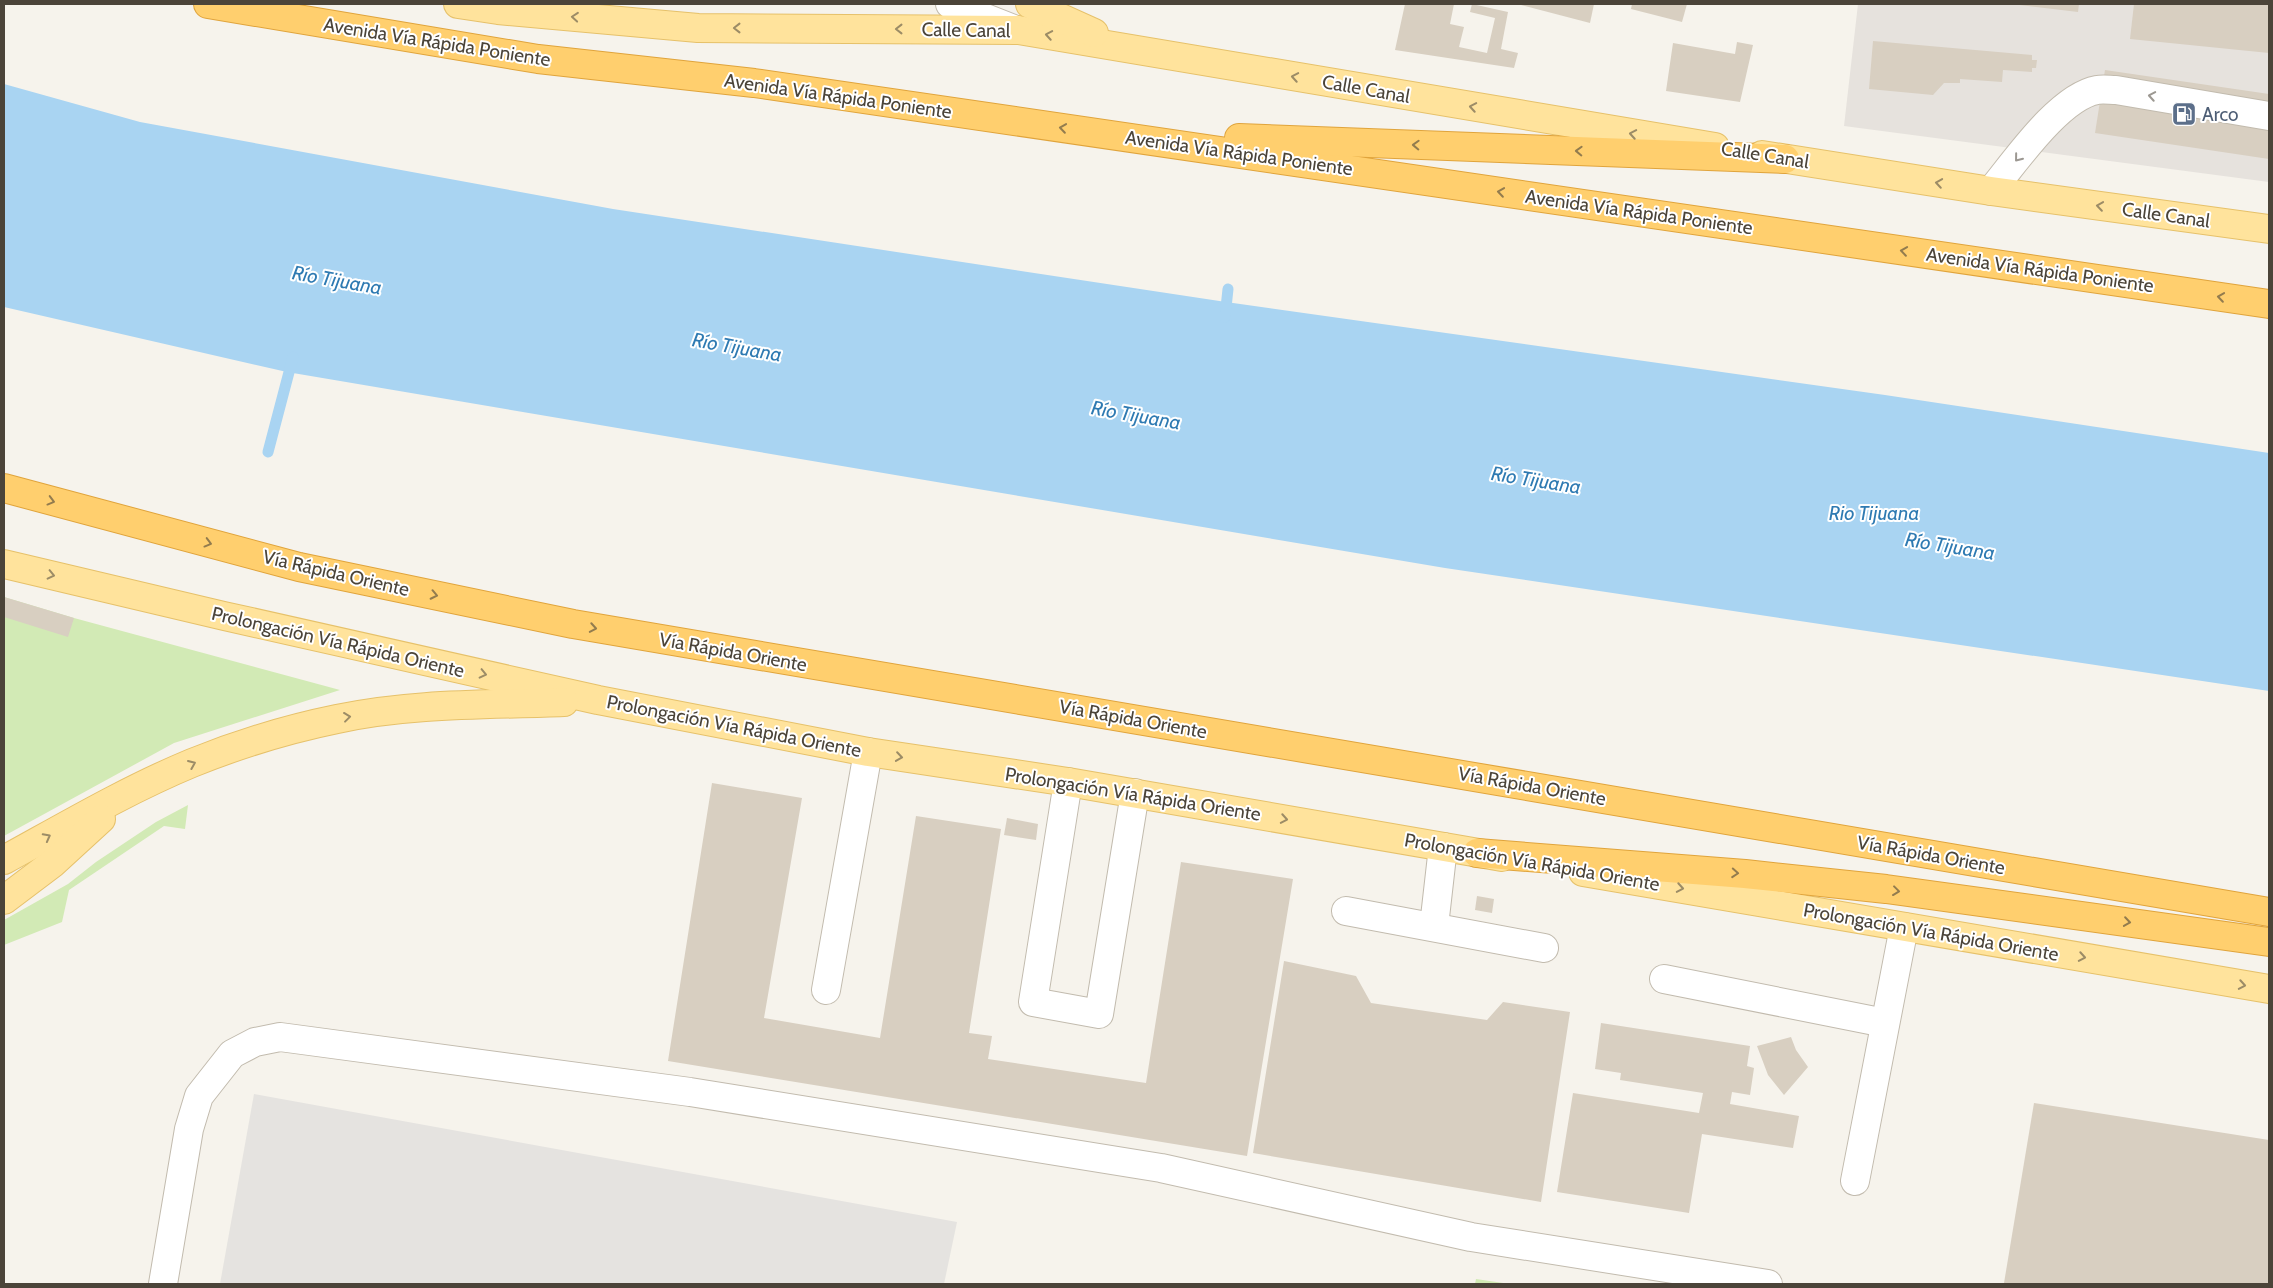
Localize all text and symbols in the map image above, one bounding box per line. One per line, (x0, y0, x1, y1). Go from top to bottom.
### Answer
one-way arrow (570, 12, 578, 23)
street label: Avenida Vía Rápida Poniente (322, 13, 552, 71)
street label: Calle Canal (921, 18, 1011, 42)
one-way arrow (732, 23, 740, 33)
one-way arrow (895, 24, 902, 34)
one-way arrow (1044, 31, 1053, 41)
street label: Avenida Vía Rápida Poniente (723, 69, 953, 123)
street label: Calle Canal (1320, 70, 1412, 108)
one-way arrow (1291, 72, 1300, 82)
one-way arrow (2148, 91, 2156, 102)
fuel station icon: Arco (2171, 101, 2197, 127)
one-way arrow (1468, 102, 1477, 112)
place label: Arco (2202, 103, 2238, 126)
one-way arrow (1059, 123, 1067, 134)
street label: Avenida Vía Rápida Poniente (1124, 126, 1354, 180)
one-way arrow (1629, 129, 1637, 139)
street label: Calle Canal (1719, 137, 1811, 173)
one-way arrow (1412, 139, 1420, 150)
one-way arrow (1574, 146, 1582, 156)
one-way arrow (2014, 153, 2023, 162)
one-way arrow (1934, 178, 1943, 188)
street label: Avenida Vía Rápida Poniente (1524, 185, 1754, 239)
one-way arrow (1497, 187, 1505, 197)
street label: Calle Canal (2120, 197, 2212, 233)
one-way arrow (2095, 201, 2103, 212)
street label: Avenida Vía Rápida Poniente (1925, 243, 2155, 297)
one-way arrow (1900, 246, 1909, 256)
water label: Río Tijuana (290, 260, 384, 300)
one-way arrow (2217, 292, 2225, 302)
water label: Río Tijuana (690, 327, 784, 367)
water label: Río Tijuana (1089, 395, 1183, 435)
water label: Río Tijuana (1489, 461, 1583, 499)
one-way arrow (46, 496, 54, 506)
water label: Rio Tijuana (1829, 501, 1919, 525)
water label: Río Tijuana (1903, 527, 1997, 565)
one-way arrow (203, 537, 211, 547)
street label: Vía Rápida Oriente (260, 545, 412, 601)
one-way arrow (47, 569, 56, 580)
one-way arrow (430, 589, 439, 600)
street label: Prolongación Vía Rápida Oriente (209, 602, 467, 682)
one-way arrow (589, 622, 598, 632)
street label: Vía Rápida Oriente (657, 628, 809, 676)
one-way arrow (478, 668, 487, 679)
street label: Prolongación Vía Rápida Oriente (605, 690, 863, 762)
street label: Vía Rápida Oriente (1057, 695, 1209, 743)
one-way arrow (343, 712, 351, 723)
one-way arrow (896, 751, 904, 762)
one-way arrow (187, 759, 196, 770)
street label: Prolongación Vía Rápida Oriente (1003, 762, 1263, 826)
street label: Vía Rápida Oriente (1456, 762, 1608, 810)
one-way arrow (1281, 813, 1289, 824)
street label: Prolongación Vía Rápida Oriente (1403, 828, 1662, 896)
street label: Vía Rápida Oriente (1855, 831, 2007, 879)
one-way arrow (41, 833, 50, 843)
one-way arrow (1731, 867, 1739, 878)
one-way arrow (1676, 883, 1684, 893)
one-way arrow (1893, 885, 1901, 896)
street label: Prolongación Vía Rápida Oriente (1802, 898, 2061, 966)
one-way arrow (2122, 917, 2131, 927)
one-way arrow (2077, 952, 2086, 962)
one-way arrow (2238, 979, 2246, 989)

